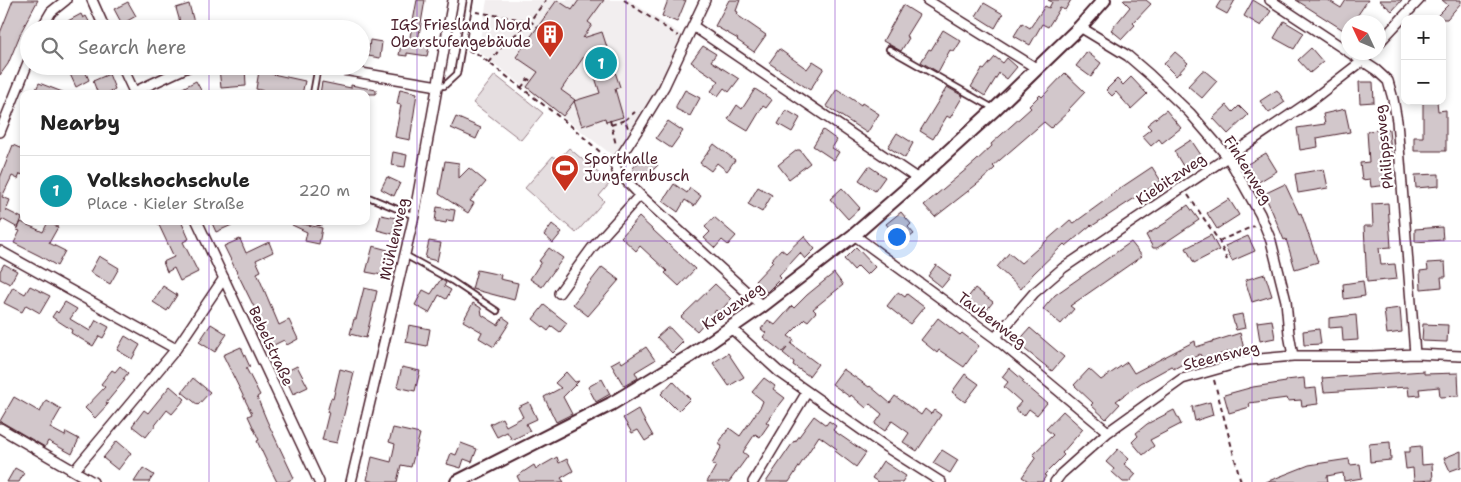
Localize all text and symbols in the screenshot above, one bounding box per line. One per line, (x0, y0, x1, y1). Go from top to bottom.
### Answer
place label: IGS Friesland Nord Oberstufengebäude (390, 15, 531, 52)
north arrow (1341, 15, 1386, 60)
map controls (1401, 15, 1446, 105)
button: + (1401, 15, 1446, 60)
building icon: IGS Friesland Nord Oberstufengebäude (535, 19, 565, 58)
search box (20, 20, 370, 75)
icon: search (38, 34, 66, 62)
text: Search here (78, 35, 187, 60)
pin: 1 (585, 44, 617, 82)
button: − (1401, 60, 1446, 105)
street label: Philippsweg (1370, 104, 1398, 190)
text: Nearby (40, 109, 120, 137)
street label: Finkenweg (1219, 132, 1277, 208)
street label: Kiebitzweg (1132, 148, 1210, 210)
place label: Sporthalle Jungfernbusch (584, 149, 690, 186)
sports icon: Sporthalle Jungfernbusch (550, 153, 580, 192)
text: Volkshochschule (87, 168, 250, 193)
text: 1 (52, 180, 60, 201)
text: 220 m (298, 180, 350, 201)
text: Place · Kieler Straße (87, 193, 245, 214)
street label: Mühlenweg (375, 196, 413, 282)
your location (884, 224, 910, 250)
street label: Kreuzweg (698, 277, 768, 335)
street label: Taubenweg (953, 287, 1031, 353)
street label: Bebelstraße (244, 303, 298, 389)
street label: Steensweg (1181, 337, 1261, 375)

